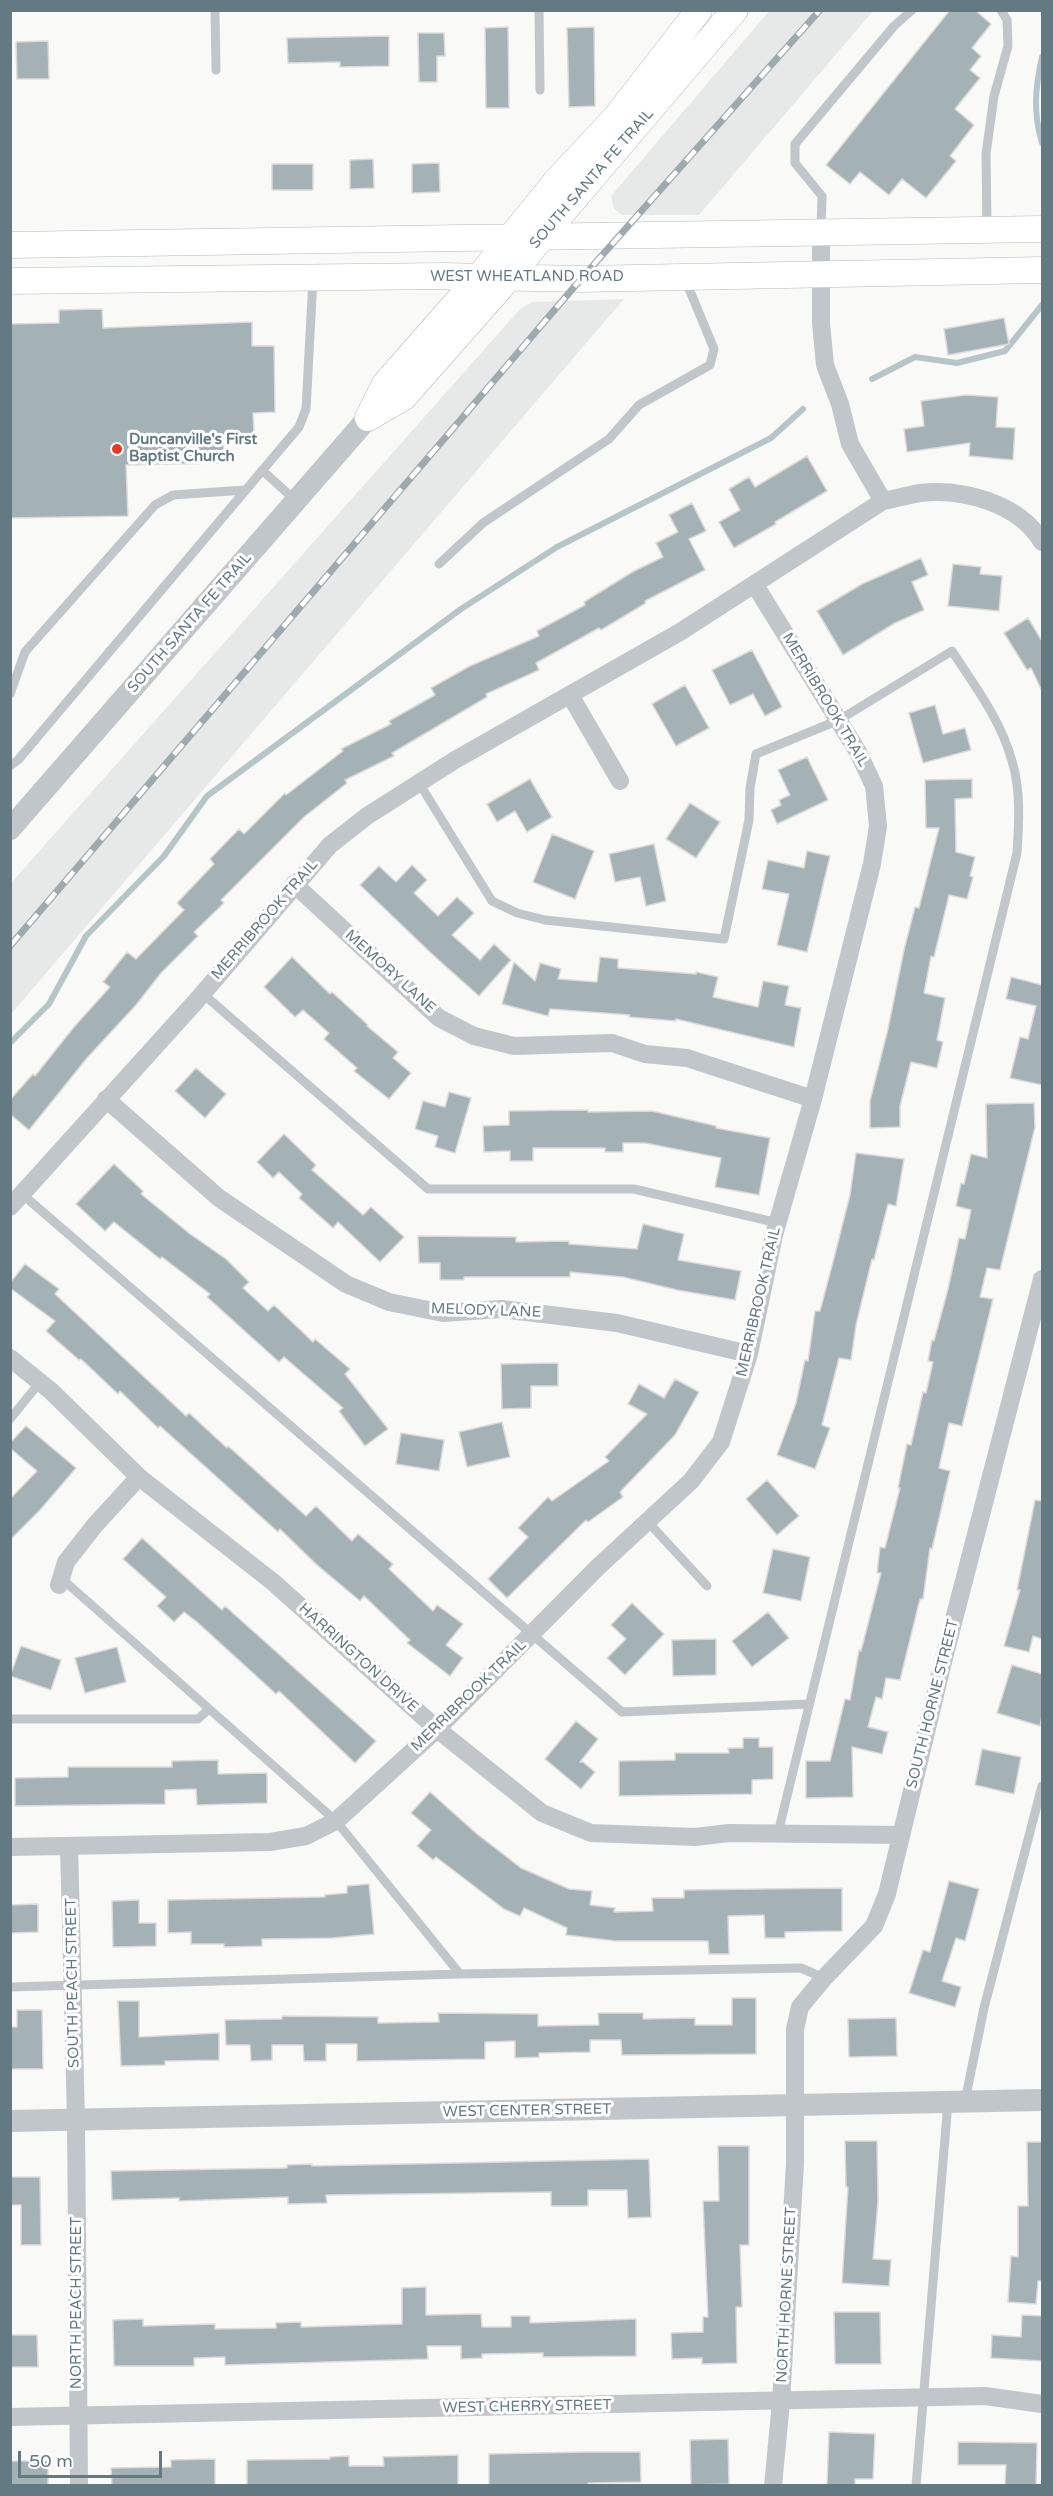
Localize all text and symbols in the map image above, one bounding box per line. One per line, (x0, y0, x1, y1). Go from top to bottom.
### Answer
street label: SOUTH SANTA FE TRAIL (526, 105, 658, 253)
street label: WEST WHEATLAND ROAD (430, 268, 624, 286)
place label: Duncanville's First Baptist Church (129, 431, 257, 466)
marker: Duncanville's First Baptist Church (110, 442, 124, 456)
street label: SOUTH SANTA FE TRAIL (124, 549, 256, 697)
street label: MERRIBROOK TRAIL (778, 630, 872, 770)
street label: MERRIBROOK TRAIL (208, 856, 322, 984)
street label: MEMORY LANE (341, 926, 439, 1018)
street label: MERRIBROOK TRAIL (733, 1225, 785, 1379)
street label: MELODY LANE (431, 1300, 541, 1322)
street label: HARRINGTON DRIVE (295, 1600, 421, 1716)
street label: SOUTH HORNE STREET (903, 1618, 963, 1790)
street label: MERRIBROOK TRAIL (408, 1636, 530, 1756)
street label: SOUTH PEACH STREET (63, 1898, 83, 2068)
street label: WEST CENTER STREET (443, 2101, 611, 2121)
street label: NORTH HORNE STREET (773, 2207, 801, 2383)
street label: NORTH PEACH STREET (68, 2217, 86, 2389)
street label: WEST CHERRY STREET (442, 2397, 612, 2417)
scale bar (21, 2439, 165, 2477)
text: 50 m (29, 2450, 73, 2472)

